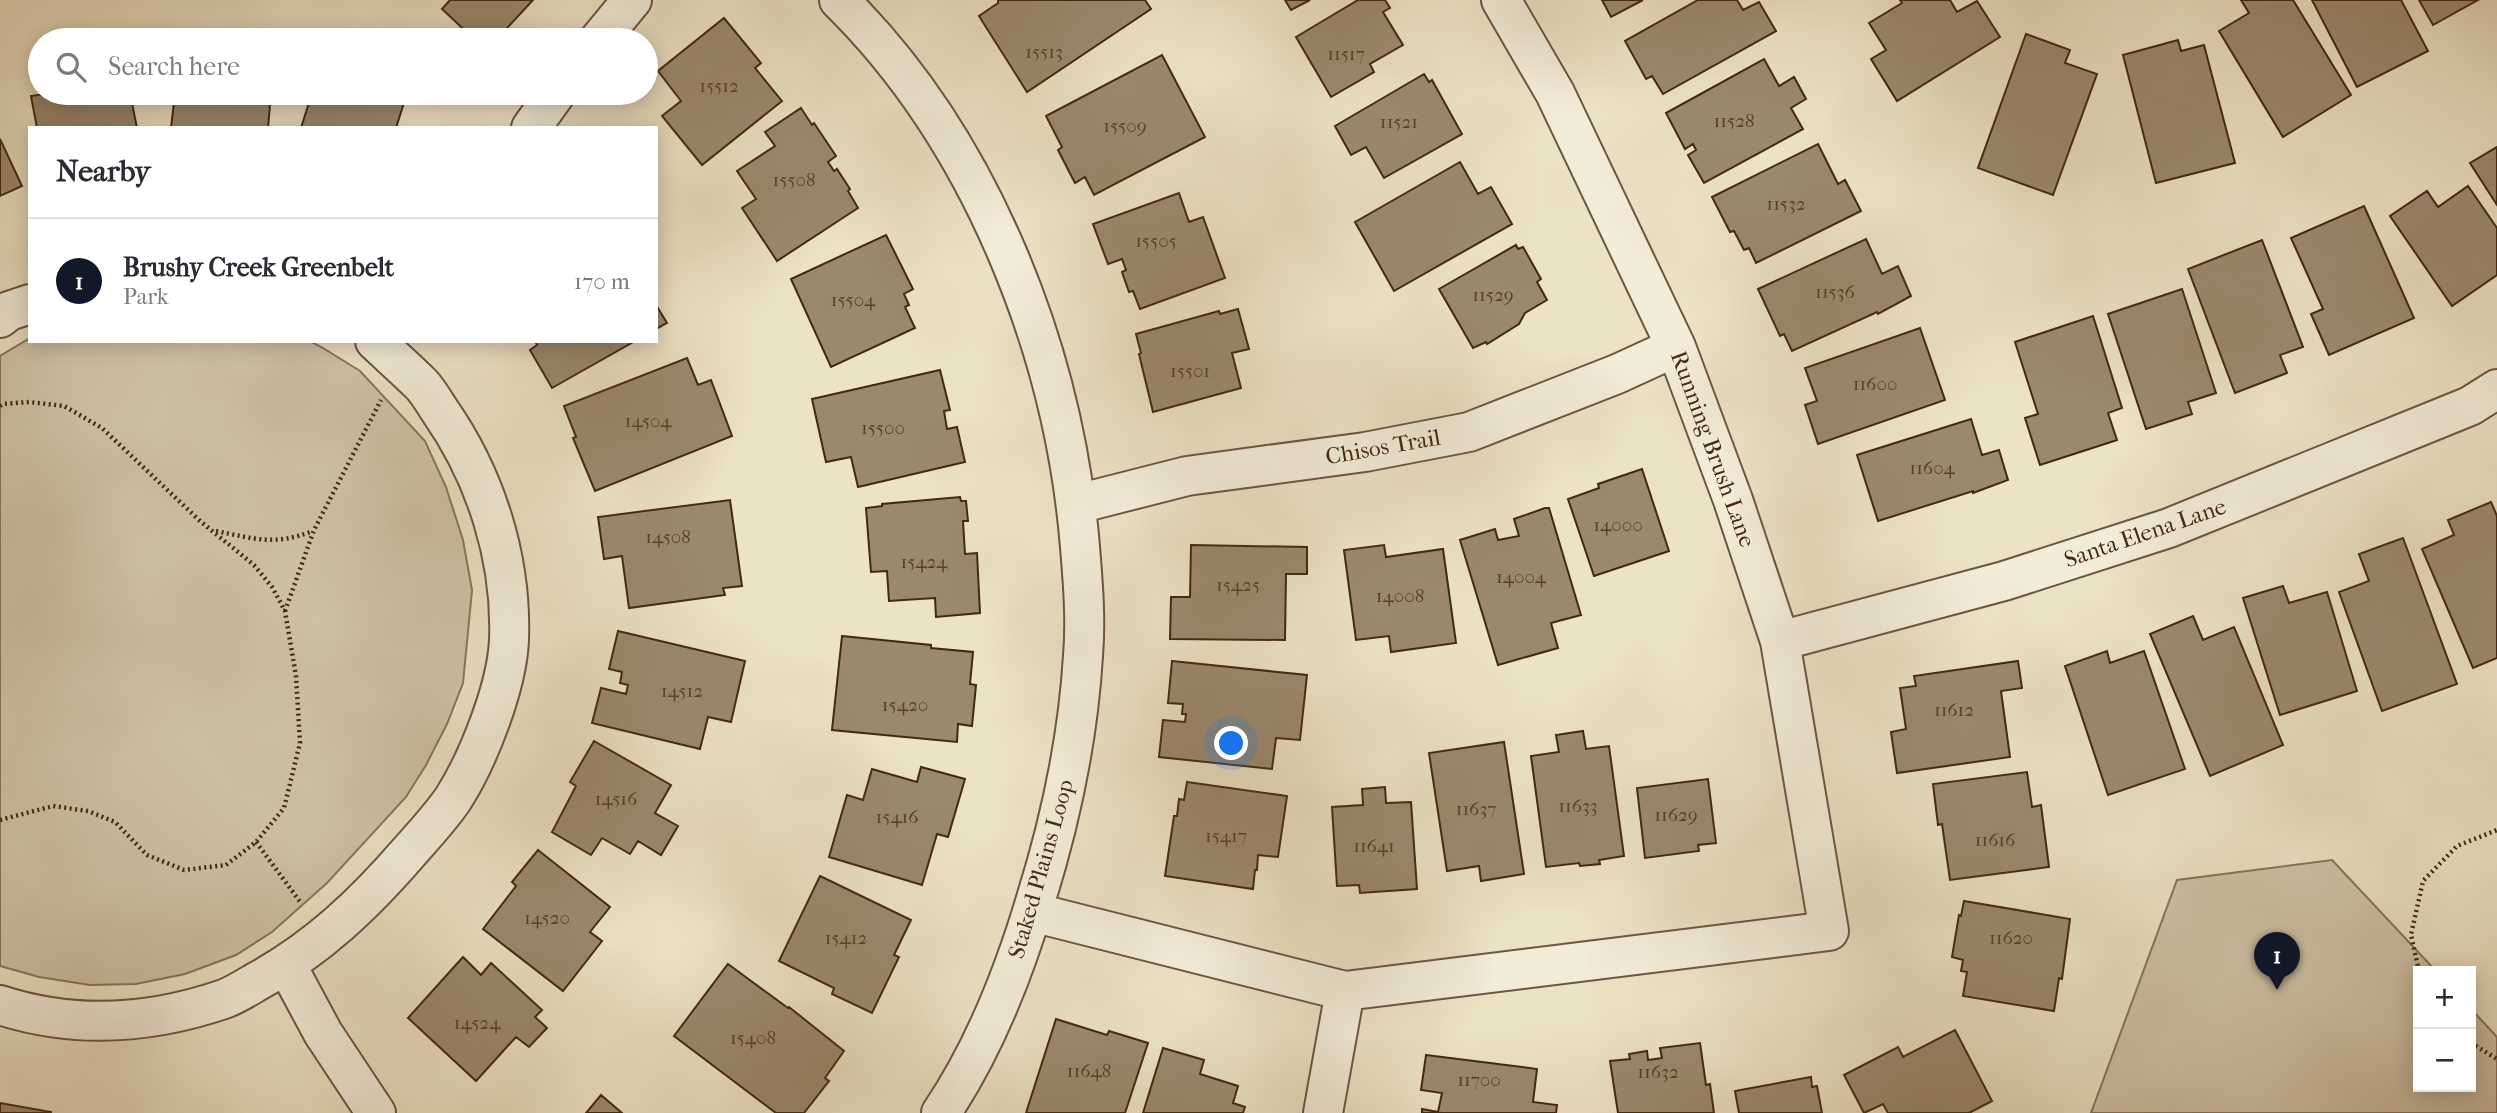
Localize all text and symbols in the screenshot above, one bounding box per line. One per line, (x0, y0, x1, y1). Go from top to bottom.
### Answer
search box (28, 28, 658, 105)
house number: 15513 (1025, 41, 1063, 63)
house number: 11517 (1327, 43, 1365, 65)
icon: search (52, 48, 90, 86)
text: Search here (108, 51, 240, 82)
house number: 15512 (699, 75, 739, 97)
house number: 11528 (1713, 110, 1755, 132)
house number: 11521 (1380, 111, 1418, 133)
house number: 15509 (1103, 115, 1147, 137)
text: Nearby (56, 154, 151, 189)
house number: 15508 (772, 169, 816, 191)
house number: 11532 (1766, 193, 1806, 215)
house number: 15505 (1135, 230, 1177, 252)
text: Brushy Creek Greenbelt (123, 252, 394, 283)
text: 1 (75, 268, 83, 295)
text: 170 m (574, 268, 630, 295)
house number: 11536 (1815, 281, 1856, 303)
text: Park (123, 283, 169, 310)
house number: 11529 (1472, 284, 1514, 306)
house number: 15504 (831, 289, 876, 311)
street label: Running Brush Lane (1665, 347, 1761, 551)
house number: 15501 (1170, 360, 1210, 382)
house number: 11600 (1853, 373, 1897, 395)
house number: 14504 (624, 410, 672, 432)
house number: 15500 (861, 417, 905, 439)
street label: Chisos Trail (1323, 423, 1443, 470)
house number: 11604 (1909, 457, 1955, 479)
street label: Santa Elena Lane (2061, 493, 2229, 573)
house number: 14000 (1593, 514, 1643, 536)
house number: 14508 (645, 526, 691, 548)
house number: 15424 (900, 551, 948, 573)
house number: 14004 (1496, 566, 1547, 588)
house number: 15425 (1216, 574, 1260, 596)
house number: 14008 (1376, 585, 1424, 607)
house number: 14512 (661, 680, 703, 702)
house number: 15420 (882, 694, 928, 716)
house number: 11612 (1934, 699, 1974, 721)
your location (1214, 726, 1248, 760)
street label: Staked Plains Loop (1002, 776, 1080, 962)
house number: 14516 (595, 788, 638, 810)
house number: 11633 (1558, 795, 1598, 817)
house number: 11637 (1456, 798, 1496, 820)
house number: 11629 (1654, 804, 1698, 826)
house number: 15416 (875, 806, 919, 828)
house number: 15417 (1205, 825, 1247, 847)
house number: 11616 (1975, 829, 2016, 851)
house number: 11641 (1353, 835, 1395, 857)
house number: 14520 (524, 907, 570, 929)
house number: 15412 (825, 927, 868, 949)
house number: 11620 (1989, 927, 2033, 949)
pin: 1 (2254, 932, 2300, 990)
map controls (2413, 966, 2476, 1092)
button: + (2413, 966, 2476, 1029)
house number: 14524 (454, 1012, 501, 1034)
house number: 15408 (730, 1027, 776, 1049)
button: − (2413, 1029, 2476, 1092)
house number: 11648 (1067, 1060, 1111, 1082)
house number: 11632 (1637, 1061, 1679, 1083)
house number: 11700 (1457, 1069, 1501, 1091)

